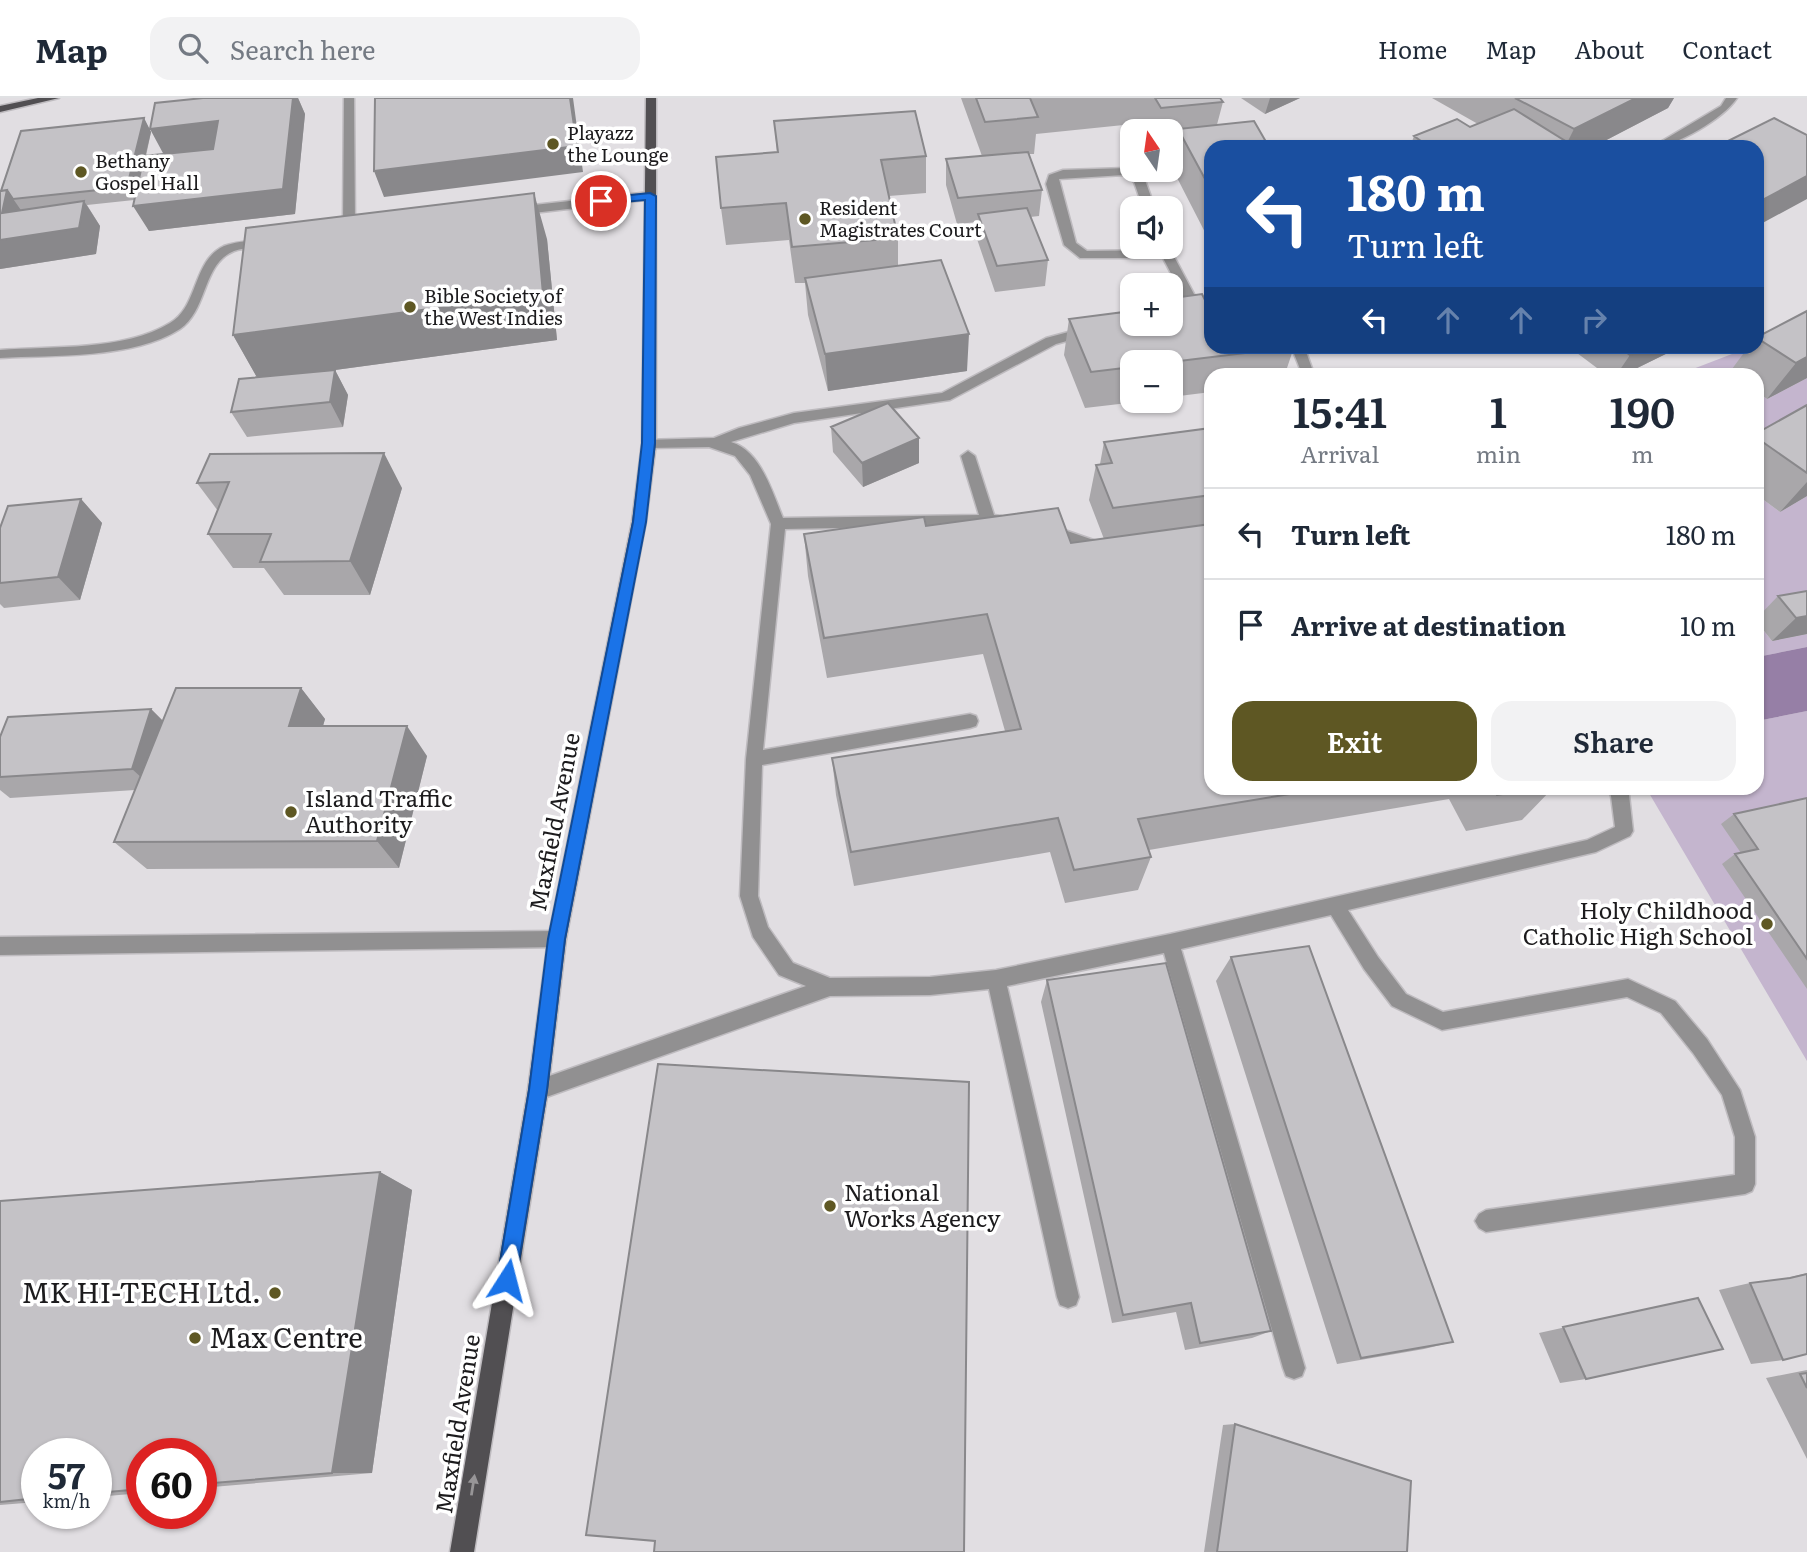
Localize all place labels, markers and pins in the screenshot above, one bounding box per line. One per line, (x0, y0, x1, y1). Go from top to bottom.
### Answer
place label: Playazz the Lounge (567, 118, 669, 168)
marker: Playazz the Lounge (545, 136, 561, 152)
place label: Bethany Gospel Hall (95, 146, 199, 196)
marker: Bethany Gospel Hall (73, 164, 89, 180)
pin (571, 171, 631, 231)
place label: Resident Magistrates Court (819, 193, 982, 243)
marker: Resident Magistrates Court (797, 211, 813, 227)
place label: Bible Society of the West Indies (424, 281, 564, 331)
marker: Bible Society of the West Indies (402, 299, 418, 315)
place label: Island Traffic Authority (305, 780, 453, 840)
marker: Island Traffic Authority (283, 804, 299, 820)
place label: Holy Childhood Catholic High School (1523, 892, 1753, 952)
marker: Holy Childhood Catholic High School (1759, 916, 1775, 932)
place label: National Works Agency (844, 1174, 1001, 1234)
marker: National Works Agency (822, 1198, 838, 1214)
place label: MK HI-TECH Ltd. (22, 1270, 261, 1312)
marker: MK HI-TECH Ltd. (267, 1285, 283, 1301)
place label: Max Centre (209, 1315, 363, 1357)
marker: Max Centre (187, 1330, 203, 1346)

